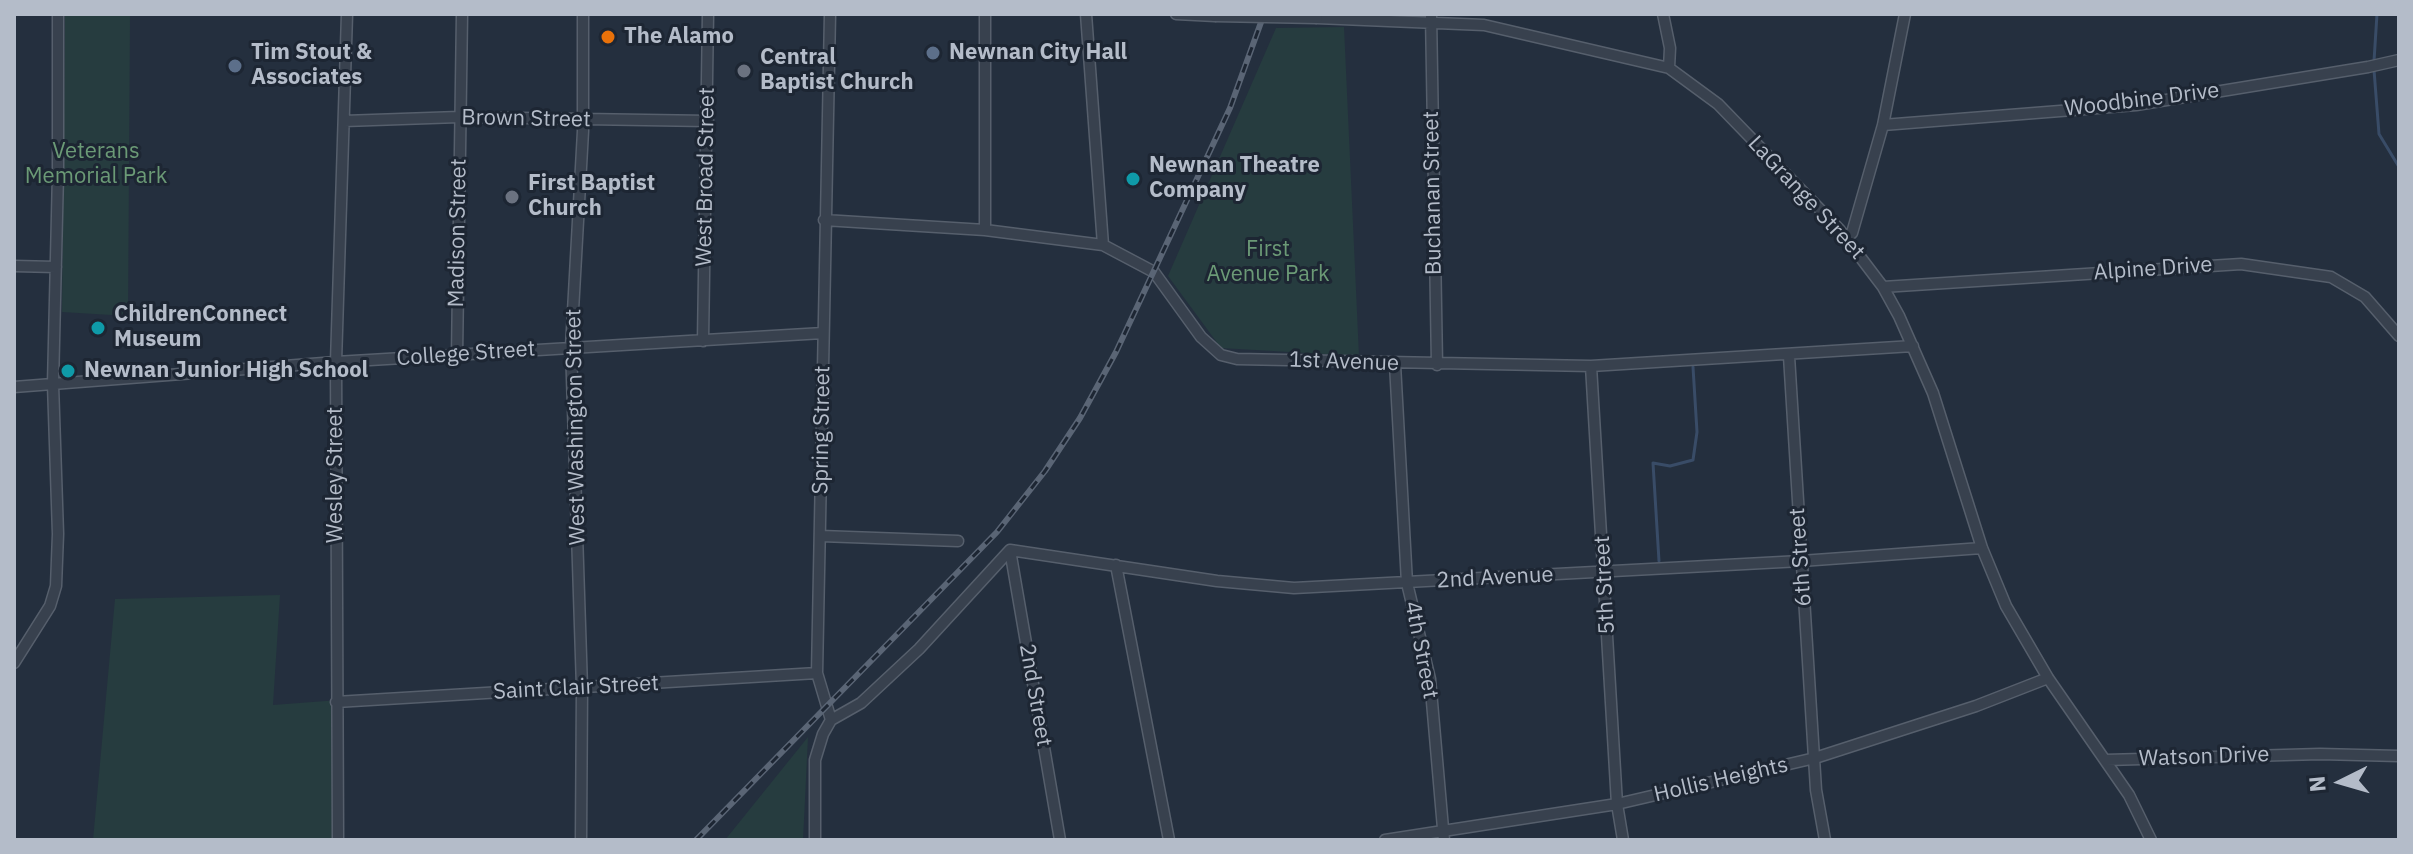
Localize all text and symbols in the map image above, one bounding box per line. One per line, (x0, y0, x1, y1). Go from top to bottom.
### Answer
place label: The Alamo (624, 24, 734, 50)
marker: The Alamo (599, 28, 617, 46)
place label: Tim Stout & Associates (251, 40, 372, 92)
place label: Newnan City Hall (949, 40, 1127, 66)
marker: Newnan City Hall (924, 44, 942, 62)
place label: Central Baptist Church (760, 45, 913, 96)
marker: Tim Stout & Associates (226, 57, 244, 75)
marker: Central Baptist Church (735, 62, 753, 80)
street label: Woodbine Drive (2063, 77, 2221, 123)
street label: West Broad Street (691, 87, 721, 267)
street label: Brown Street (461, 105, 591, 133)
street label: Buchanan Street (1418, 111, 1448, 275)
street label: LaGrange Street (1742, 131, 1870, 265)
park label: Veterans Memorial Park (25, 139, 167, 190)
place label: Newnan Theatre Company (1149, 153, 1320, 204)
street label: Madison Street (444, 158, 472, 308)
marker: Newnan Theatre Company (1124, 170, 1142, 188)
place label: First Baptist Church (528, 171, 655, 222)
marker: First Baptist Church (503, 188, 521, 206)
park label: First Avenue Park (1206, 237, 1330, 288)
street label: Alpine Drive (2093, 252, 2213, 286)
place label: ChildrenConnect Museum (114, 302, 287, 354)
street label: West Washington Street (561, 308, 591, 546)
marker: ChildrenConnect Museum (89, 319, 107, 337)
street label: College Street (396, 336, 536, 372)
street label: 1st Avenue (1289, 347, 1399, 377)
place label: Newnan Junior High School (84, 358, 368, 384)
marker: Newnan Junior High School (59, 362, 77, 380)
street label: Spring Street (808, 365, 836, 495)
street label: Wesley Street (323, 407, 349, 543)
street label: 6th Street (1784, 507, 1818, 607)
street label: 5th Street (1589, 535, 1621, 635)
street label: 2nd Avenue (1436, 562, 1554, 594)
street label: 4th Street (1399, 599, 1443, 701)
street label: 2nd Street (1013, 642, 1057, 748)
street label: Saint Clair Street (492, 670, 660, 706)
street label: Watson Drive (2138, 742, 2270, 772)
north arrow (2301, 742, 2381, 822)
street label: Hollis Heights (1651, 752, 1791, 808)
text: N (2301, 775, 2332, 793)

